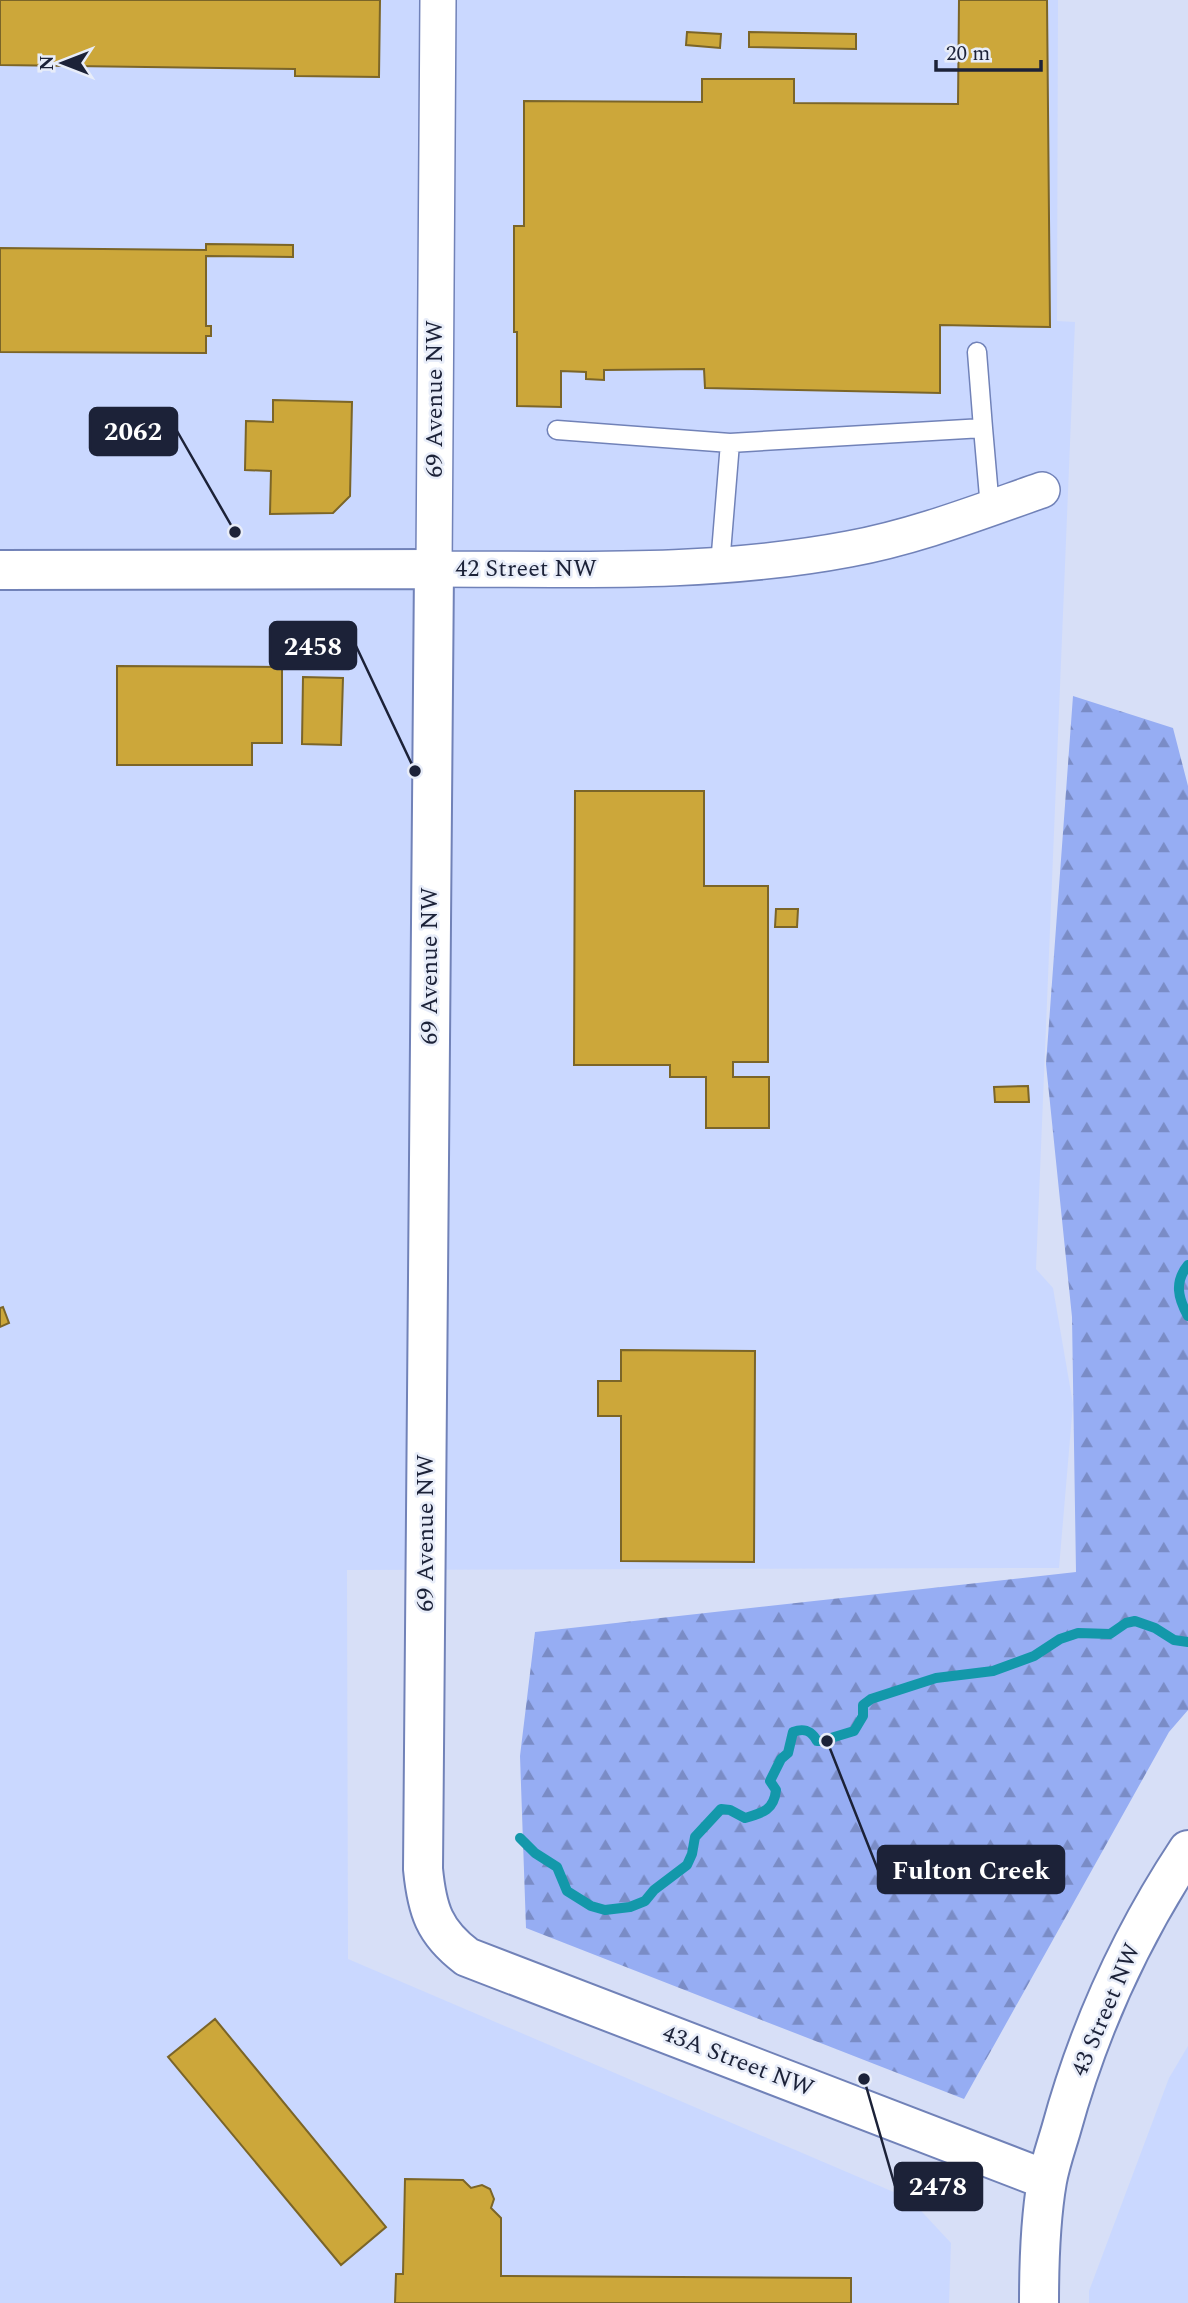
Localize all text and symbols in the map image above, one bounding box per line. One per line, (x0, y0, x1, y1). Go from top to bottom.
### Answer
north arrow (28, 28, 98, 98)
scale bar (936, 28, 1041, 72)
text: 20 m (946, 38, 990, 70)
text: N (33, 55, 62, 71)
street label: 69 Avenue NW (417, 320, 453, 478)
callout: 2062 (90, 408, 177, 455)
text: 2062 (104, 412, 162, 452)
street label: 42 Street NW (455, 551, 597, 587)
callout: 2458 (270, 622, 356, 669)
text: 2458 (284, 627, 342, 667)
street label: 69 Avenue NW (412, 887, 448, 1045)
street label: 69 Avenue NW (408, 1454, 444, 1612)
callout: Fulton Creek (878, 1846, 1064, 1893)
text: Fulton Creek (892, 1851, 1050, 1891)
street label: 43 Street NW (1062, 1937, 1150, 2082)
street label: 43A Street NW (657, 2016, 819, 2107)
callout: 2478 (895, 2163, 982, 2210)
text: 2478 (909, 2167, 967, 2207)

